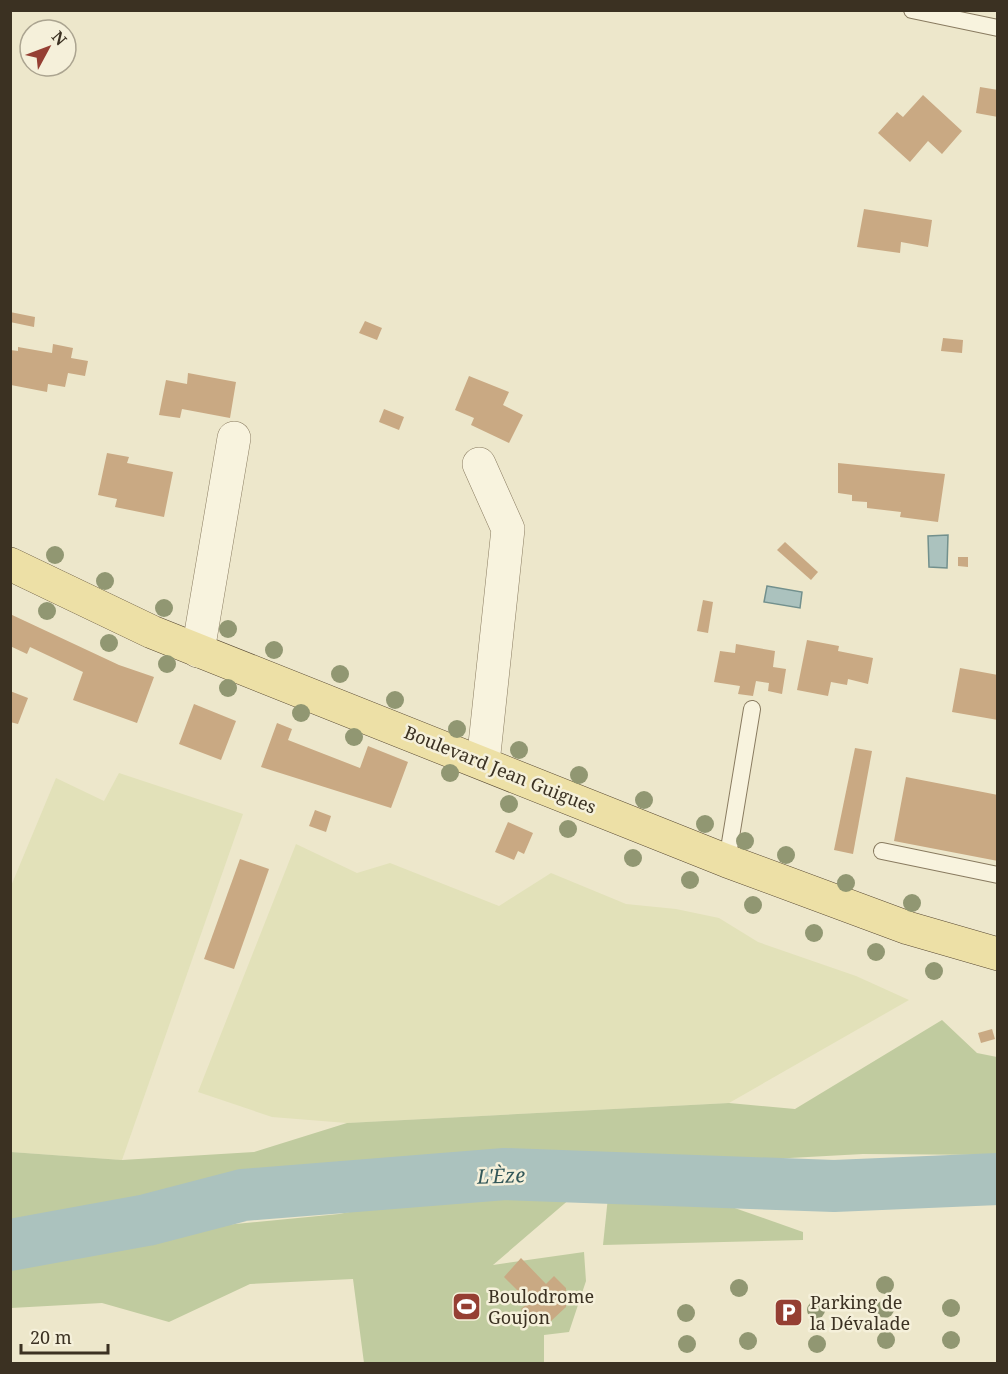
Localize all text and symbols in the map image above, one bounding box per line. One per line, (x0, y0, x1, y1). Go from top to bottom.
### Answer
north arrow (18, 18, 78, 78)
text: N (47, 26, 72, 50)
street label: Boulevard Jean Guigues (401, 720, 600, 819)
water label: L'Èze (475, 1161, 526, 1190)
place label: Boulodrome Goujon (488, 1284, 594, 1329)
place label: Parking de la Dévalade (810, 1290, 910, 1335)
sports icon: Boulodrome Goujon (451, 1291, 483, 1323)
parking icon: Parking de la Dévalade (773, 1297, 805, 1329)
scale bar (21, 1317, 108, 1355)
text: 20 m (30, 1325, 72, 1349)

